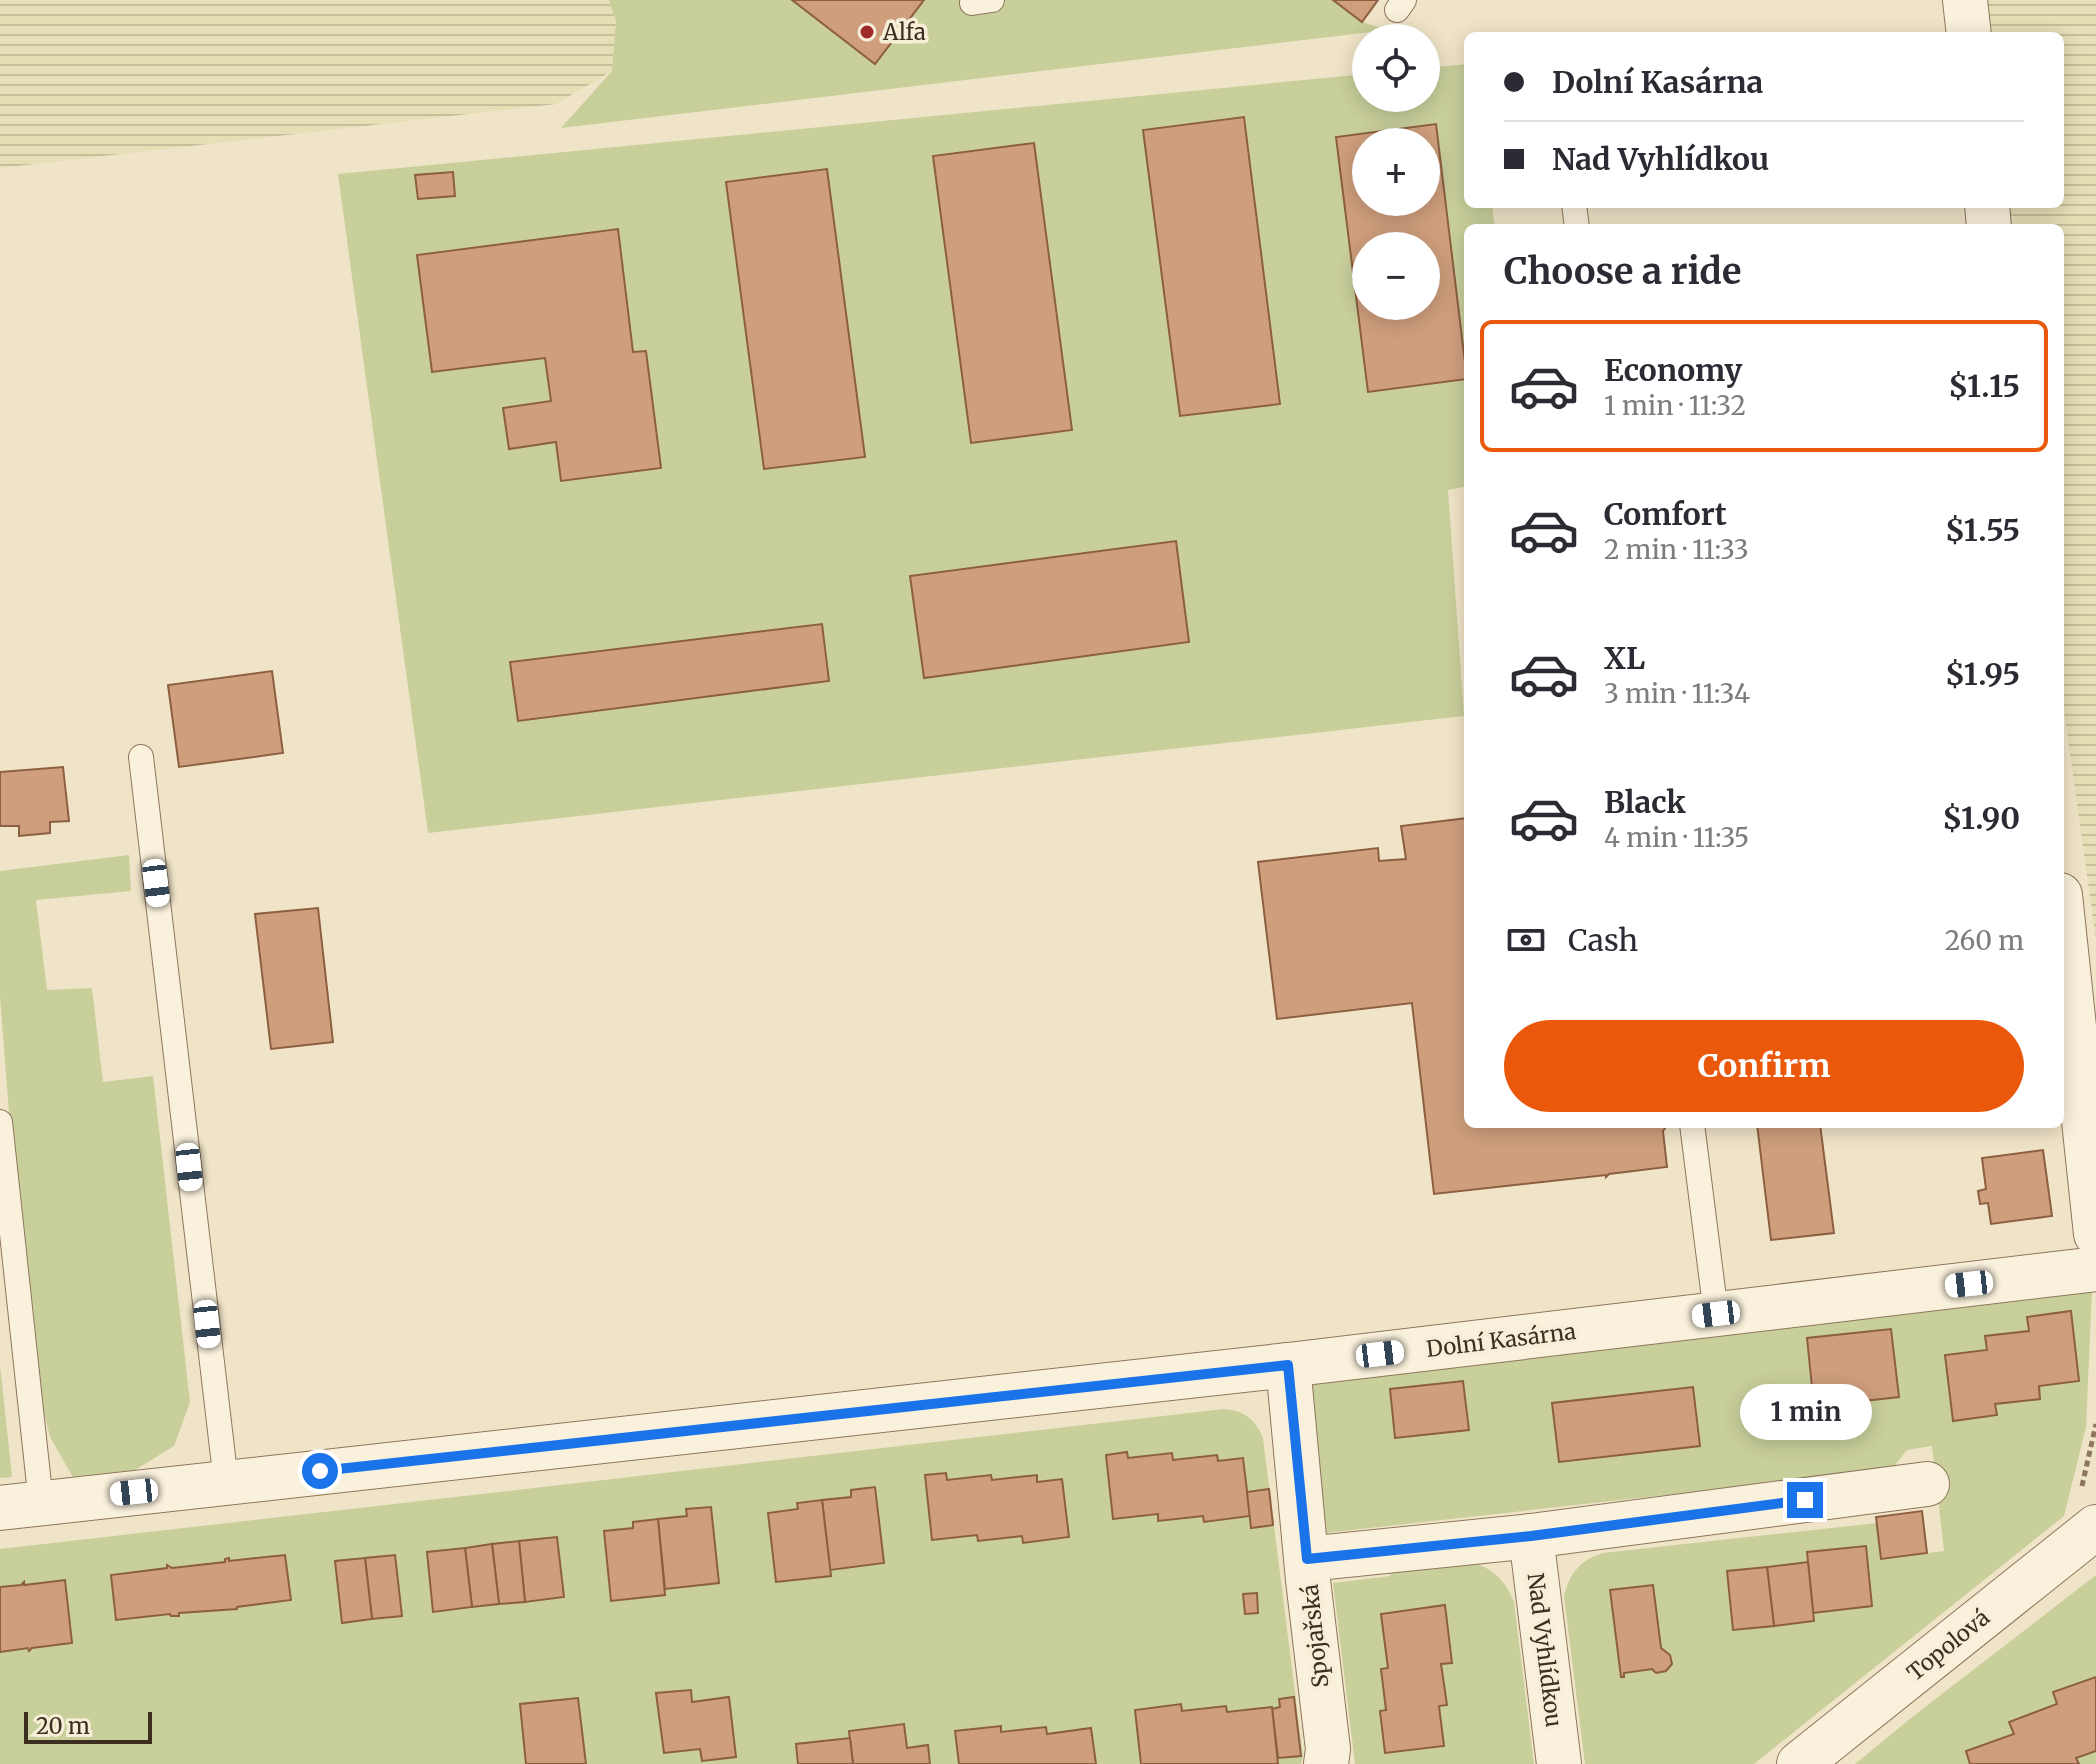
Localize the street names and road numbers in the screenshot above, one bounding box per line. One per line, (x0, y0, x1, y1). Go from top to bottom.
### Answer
street label: Dolní Kasárna (1425, 1317, 1578, 1363)
street label: Nad Vyhlídkou (1522, 1571, 1568, 1729)
street label: Spojařská (1296, 1583, 1334, 1689)
street label: Topolová (1901, 1603, 1995, 1687)

